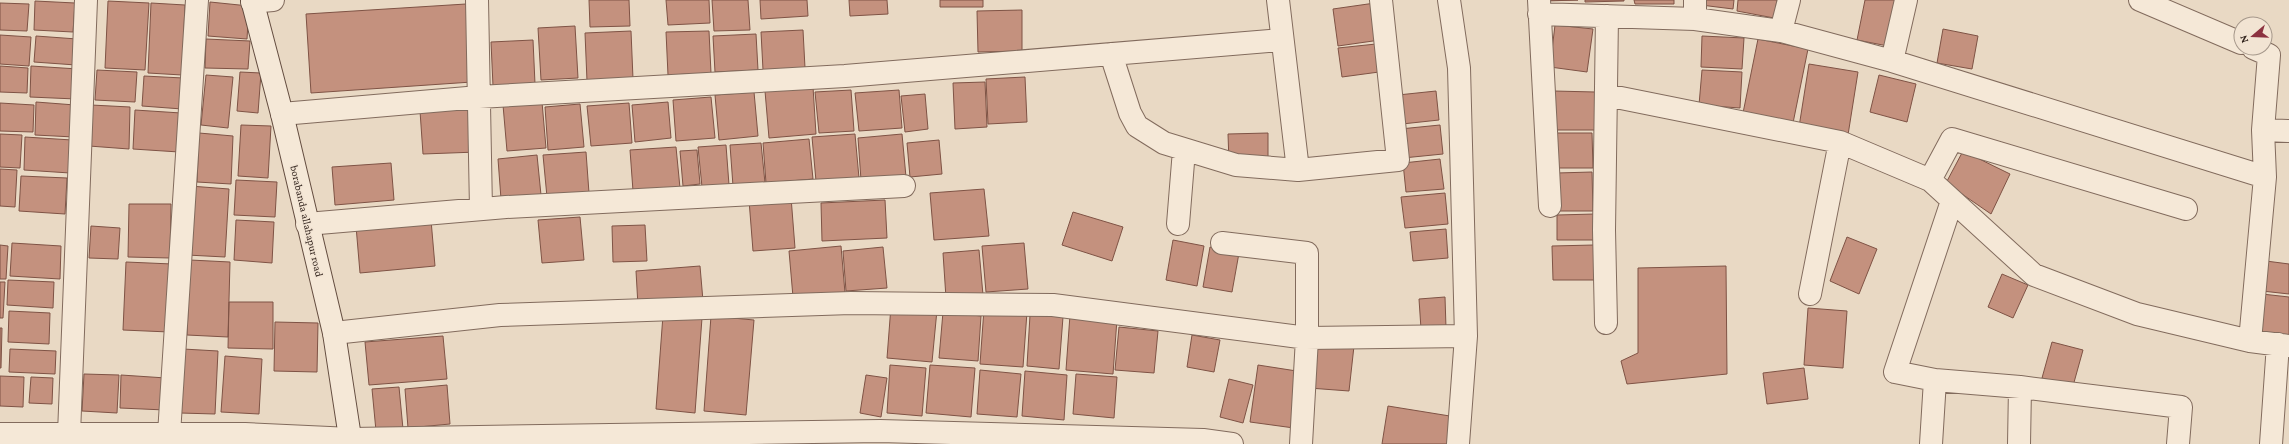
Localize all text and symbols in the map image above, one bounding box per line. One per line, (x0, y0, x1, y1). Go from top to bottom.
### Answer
north arrow (2233, 16, 2273, 56)
text: N (2236, 33, 2250, 45)
street label: borabanda allahapur road (287, 164, 326, 278)

